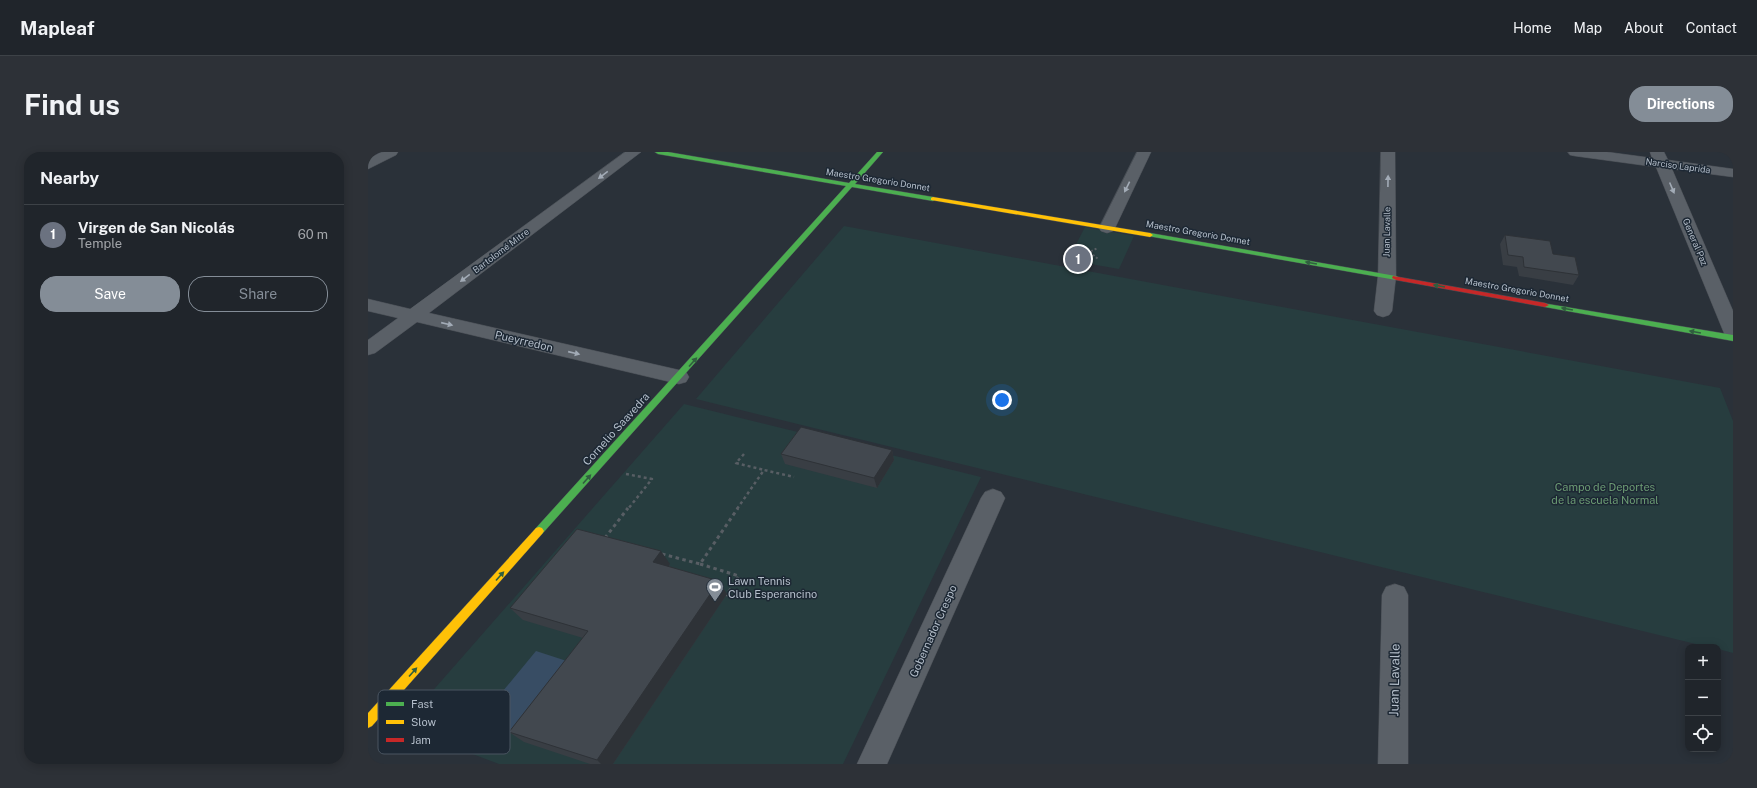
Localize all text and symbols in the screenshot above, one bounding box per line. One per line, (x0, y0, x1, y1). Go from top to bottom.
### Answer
text: Mapleaf (20, 17, 94, 39)
text: Home (1513, 20, 1552, 36)
text: Map (1574, 20, 1602, 36)
text: About (1624, 20, 1664, 36)
text: Contact (1686, 20, 1737, 36)
button: Directions (1629, 86, 1733, 122)
text: Find us (24, 88, 120, 121)
street label: Narciso Laprida (1645, 156, 1711, 176)
street label: Maestro Gregorio Donnet (825, 166, 931, 193)
text: Nearby (40, 168, 99, 188)
one-way arrow (597, 171, 608, 179)
one-way arrow (1385, 174, 1391, 187)
one-way arrow (1123, 181, 1130, 193)
one-way arrow (1670, 182, 1676, 194)
street label: Juan Lavalle (1381, 207, 1392, 257)
street label: General Paz (1681, 217, 1710, 267)
street label: Maestro Gregorio Donnet (1145, 218, 1251, 247)
text: Virgen de San Nicolás (78, 219, 235, 236)
street label: Bartolomé Mitre (470, 226, 531, 275)
text: 1 (50, 227, 56, 242)
text: 60 m (298, 227, 328, 242)
text: Temple (78, 236, 122, 251)
pin: 1 (1065, 244, 1091, 274)
one-way arrow (1305, 260, 1317, 266)
one-way arrow (459, 274, 470, 282)
street label: Maestro Gregorio Donnet (1464, 275, 1570, 304)
button: Save (40, 276, 180, 312)
button: Share (188, 276, 328, 312)
one-way arrow (1433, 283, 1445, 289)
one-way arrow (1561, 305, 1573, 311)
one-way arrow (441, 321, 453, 327)
street label: Pueyrredon (494, 328, 554, 354)
one-way arrow (1688, 328, 1701, 334)
one-way arrow (567, 350, 580, 356)
one-way arrow (688, 357, 698, 367)
street label: Cornelio Saavedra (580, 390, 652, 468)
your location (992, 390, 1012, 410)
one-way arrow (583, 474, 592, 484)
park label: Campo de Deportes de la escuela Normal (1551, 481, 1659, 506)
one-way arrow (495, 571, 505, 581)
place label: Lawn Tennis Club Esperancino (728, 575, 817, 600)
sports icon: Lawn Tennis Club Esperancino (705, 577, 725, 602)
street label: Gobernador Crespo (907, 583, 959, 679)
street label: Juan Lavalle (1386, 643, 1403, 717)
map controls (1685, 644, 1721, 752)
button: + (1685, 644, 1721, 680)
one-way arrow (408, 667, 418, 677)
button: − (1685, 680, 1721, 716)
legend (378, 690, 510, 754)
text: Fast (411, 698, 433, 710)
text: Slow (411, 716, 437, 728)
button: locate (1685, 716, 1721, 752)
text: Jam (411, 734, 431, 746)

